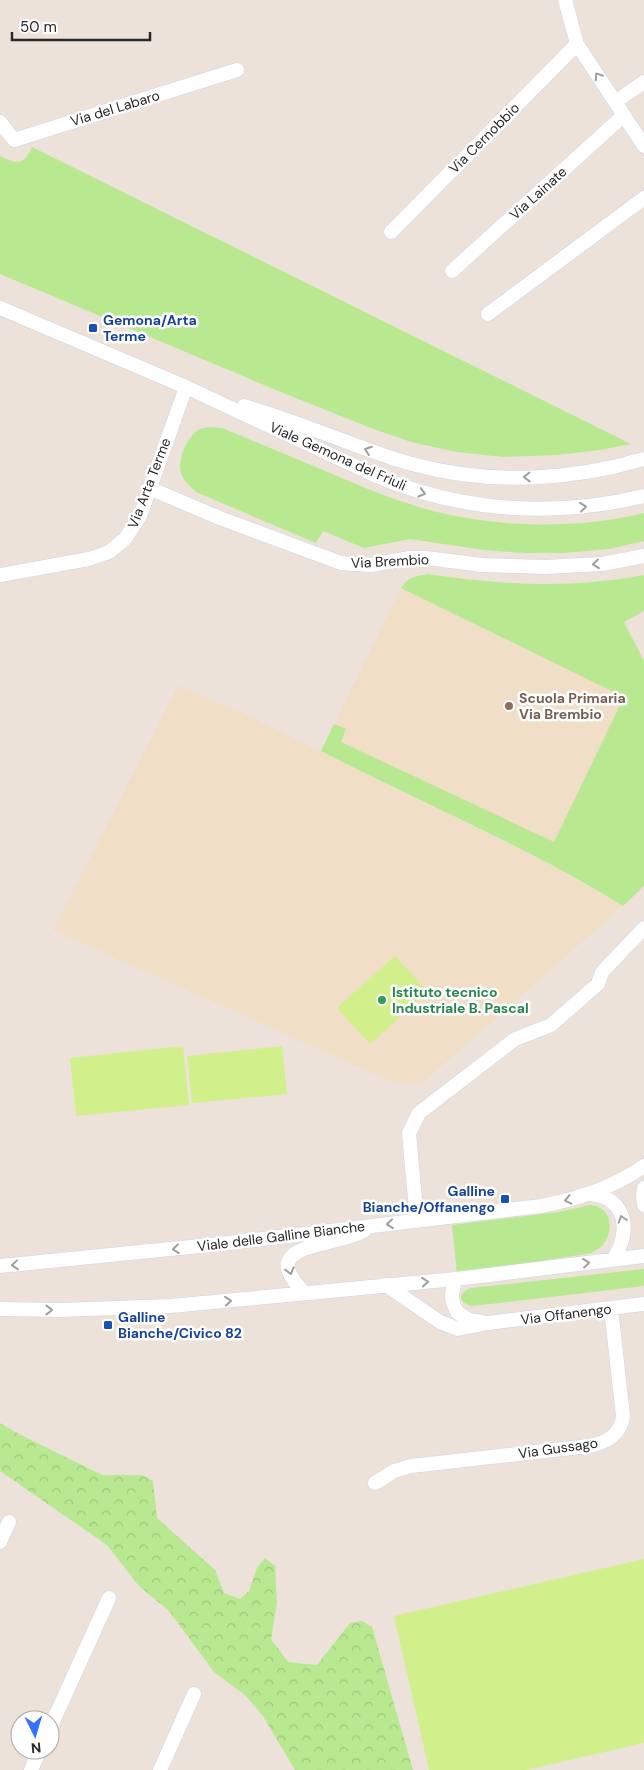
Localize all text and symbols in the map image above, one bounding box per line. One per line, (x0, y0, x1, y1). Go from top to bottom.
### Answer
scale bar (12, 10, 150, 42)
text: 50 m (20, 17, 57, 37)
one-way arrow (595, 72, 604, 81)
street label: Via del Labaro (68, 86, 162, 130)
street label: Via Cernobbio (445, 99, 523, 177)
street label: Via Lainate (506, 162, 570, 223)
place label: Gemona/Arta Terme (103, 311, 197, 345)
marker: Gemona/Arta Terme (87, 322, 99, 334)
street label: Viale Gemona del Friuli (267, 418, 409, 494)
street label: Via Arta Terme (123, 435, 175, 531)
one-way arrow (364, 446, 373, 456)
one-way arrow (523, 472, 530, 482)
one-way arrow (418, 487, 426, 497)
one-way arrow (579, 502, 587, 513)
street label: Via Brembio (350, 550, 430, 572)
one-way arrow (592, 558, 600, 569)
place label: Scuola Primaria Via Brembio (519, 689, 626, 723)
marker: Scuola Primaria Via Brembio (503, 700, 515, 712)
place label: Istituto tecnico Industriale B. Pascal (392, 983, 529, 1017)
marker: Istituto tecnico Industriale B. Pascal (376, 994, 388, 1006)
place label: Galline Bianche/Offanengo (363, 1182, 495, 1216)
marker: Galline Bianche/Offanengo (499, 1193, 511, 1205)
one-way arrow (564, 1194, 573, 1205)
one-way arrow (617, 1215, 627, 1224)
street label: Viale delle Galline Bianche (196, 1217, 366, 1255)
one-way arrow (386, 1218, 394, 1229)
one-way arrow (172, 1243, 180, 1254)
one-way arrow (583, 1258, 591, 1269)
one-way arrow (11, 1259, 19, 1270)
one-way arrow (284, 1267, 295, 1275)
one-way arrow (421, 1276, 429, 1287)
one-way arrow (225, 1296, 233, 1307)
street label: Via Offanengo (519, 1299, 613, 1329)
one-way arrow (45, 1305, 53, 1315)
place label: Galline Bianche/Civico 82 (118, 1308, 242, 1342)
marker: Galline Bianche/Civico 82 (102, 1319, 114, 1331)
street label: Via Gussago (517, 1434, 599, 1462)
north arrow (10, 1710, 60, 1760)
text: N (30, 1739, 42, 1757)

